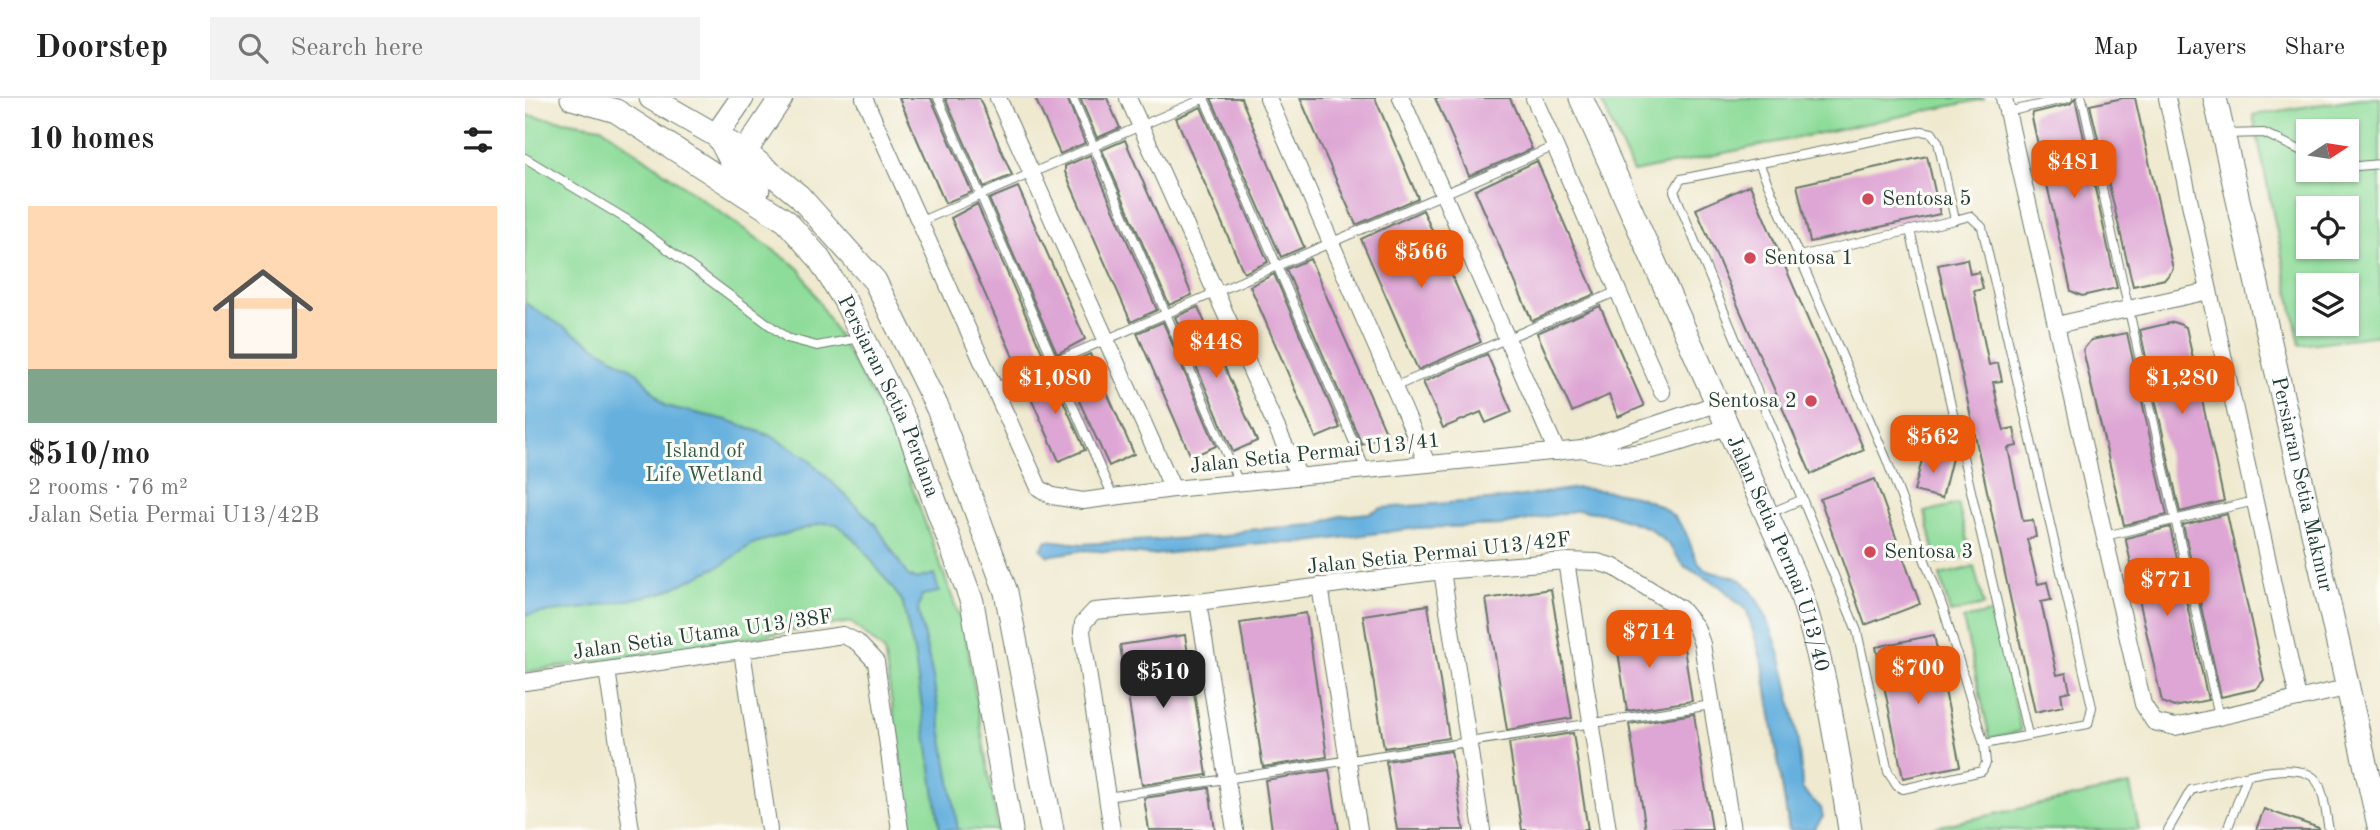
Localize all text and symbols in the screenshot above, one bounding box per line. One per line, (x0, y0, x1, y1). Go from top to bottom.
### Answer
search box (210, 17, 700, 80)
icon: search (234, 29, 272, 67)
text: Doorstep (35, 32, 168, 65)
text: Search here (290, 35, 423, 61)
text: Map (2094, 36, 2138, 60)
text: Layers (2176, 36, 2246, 60)
text: Share (2284, 36, 2345, 60)
north arrow (2296, 119, 2359, 182)
map controls (2296, 119, 2359, 336)
icon: filters (459, 121, 497, 159)
text: 10 homes (28, 125, 154, 155)
pin: $481 (2033, 140, 2115, 200)
text: $481 (2047, 151, 2101, 174)
place label: Sentosa 5 (1882, 189, 1971, 210)
marker: Sentosa 5 (1860, 191, 1876, 207)
button: locate (2296, 196, 2359, 259)
pin: $566 (1380, 230, 1462, 290)
text: $566 (1394, 241, 1448, 264)
place label: Sentosa 1 (1764, 248, 1853, 269)
marker: Sentosa 1 (1742, 250, 1758, 266)
icon: home (200, 251, 326, 377)
button: layers (2296, 273, 2359, 336)
street label: Persiaran Setia Perdana (833, 292, 943, 500)
pin: $448 (1175, 320, 1257, 380)
text: $448 (1189, 331, 1243, 354)
pin: $1,080 (998, 356, 1112, 416)
pin: $1,280 (2125, 356, 2239, 416)
text: $1,080 (1018, 367, 1092, 390)
text: $1,280 (2145, 367, 2219, 390)
street label: Persiaran Setia Makmur (2268, 375, 2337, 594)
place label: Sentosa 2 (1708, 391, 1797, 412)
marker: Sentosa 2 (1803, 393, 1819, 409)
pin: $562 (1892, 416, 1974, 475)
text: $562 (1906, 426, 1960, 449)
street label: Jalan Setia Permai U13/41 (1189, 430, 1441, 478)
street label: Jalan Setia Permai U13/40 (1723, 433, 1832, 674)
text: $510/mo (28, 440, 150, 470)
park label: Island of Life Wetland (645, 441, 763, 486)
text: 2 rooms · 76 m² (28, 476, 188, 499)
text: Jalan Setia Permai U13/42B (28, 504, 319, 527)
street label: Jalan Setia Permai U13/42F (1306, 530, 1572, 578)
place label: Sentosa 3 (1884, 542, 1973, 563)
marker: Sentosa 3 (1862, 544, 1878, 560)
pin: $771 (2126, 559, 2208, 618)
text: $771 (2140, 569, 2194, 592)
street label: Jalan Setia Utama U13/38F (571, 606, 835, 664)
pin: $714 (1608, 610, 1690, 670)
text: $714 (1622, 621, 1676, 644)
pin: $700 (1877, 646, 1959, 706)
pin: $510 (1122, 650, 1204, 710)
text: $700 (1891, 657, 1945, 680)
text: $510 (1136, 661, 1190, 684)

